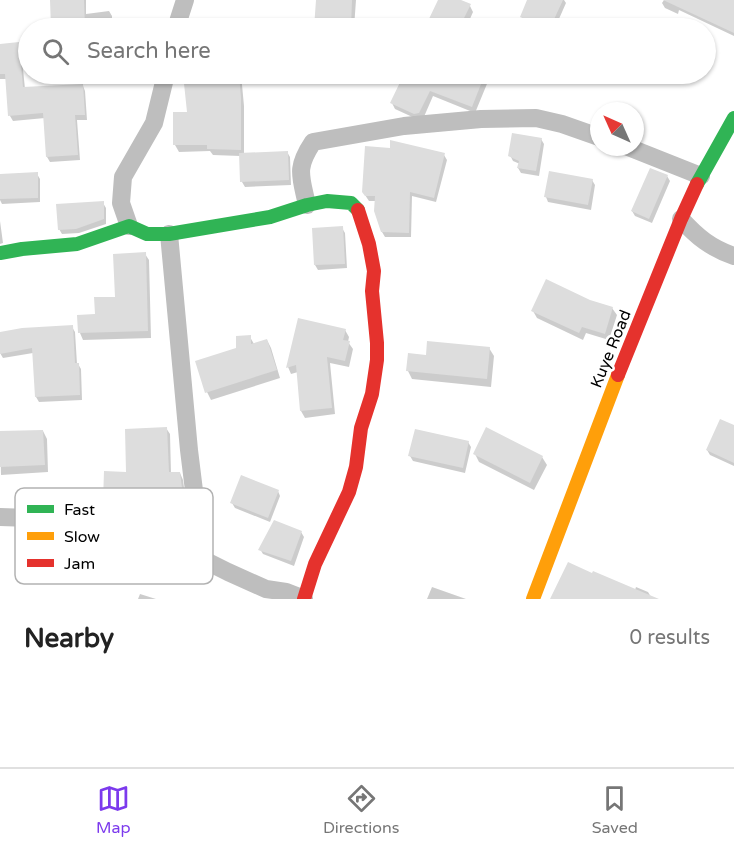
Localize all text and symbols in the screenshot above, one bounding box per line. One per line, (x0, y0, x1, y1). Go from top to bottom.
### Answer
search box (18, 18, 716, 84)
icon: search (39, 35, 72, 68)
text: Search here (87, 38, 211, 64)
north arrow (590, 102, 644, 156)
street label: Kuye Road (586, 307, 636, 391)
legend (15, 488, 213, 584)
text: Fast (64, 500, 95, 520)
text: Slow (64, 527, 100, 547)
text: Jam (64, 554, 95, 574)
text: Nearby (24, 623, 114, 654)
text: 0 results (630, 626, 710, 650)
tab: Map (96, 782, 131, 838)
tab: Directions (323, 782, 399, 838)
tab: Saved (592, 782, 638, 838)

